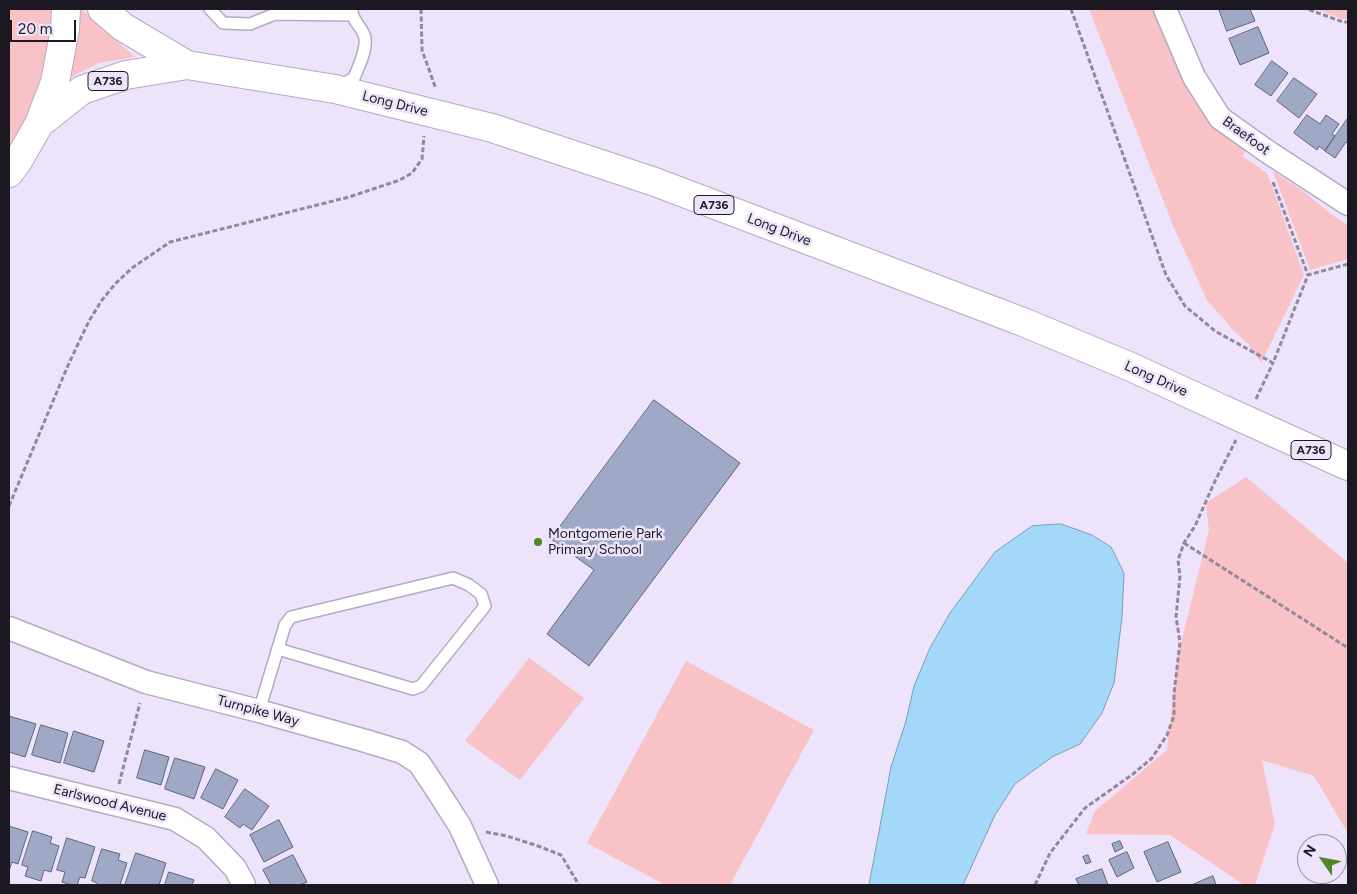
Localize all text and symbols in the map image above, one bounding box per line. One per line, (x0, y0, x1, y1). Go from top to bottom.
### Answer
scale bar (12, 10, 79, 42)
text: 20 m (18, 20, 52, 38)
road number: A736 (88, 72, 128, 90)
street label: Long Drive (360, 88, 430, 120)
street label: Braefoot (1219, 113, 1273, 159)
road number: A736 (694, 196, 734, 214)
street label: Long Drive (745, 210, 813, 250)
street label: Long Drive (1122, 358, 1190, 400)
road number: A736 (1291, 440, 1331, 460)
place label: Montgomerie Park Primary School (548, 526, 663, 558)
marker: Montgomerie Park Primary School (532, 536, 544, 548)
street label: Turnpike Way (215, 692, 301, 730)
street label: Earlswood Avenue (52, 781, 168, 825)
north arrow (1297, 834, 1347, 884)
text: N (1300, 842, 1320, 860)

